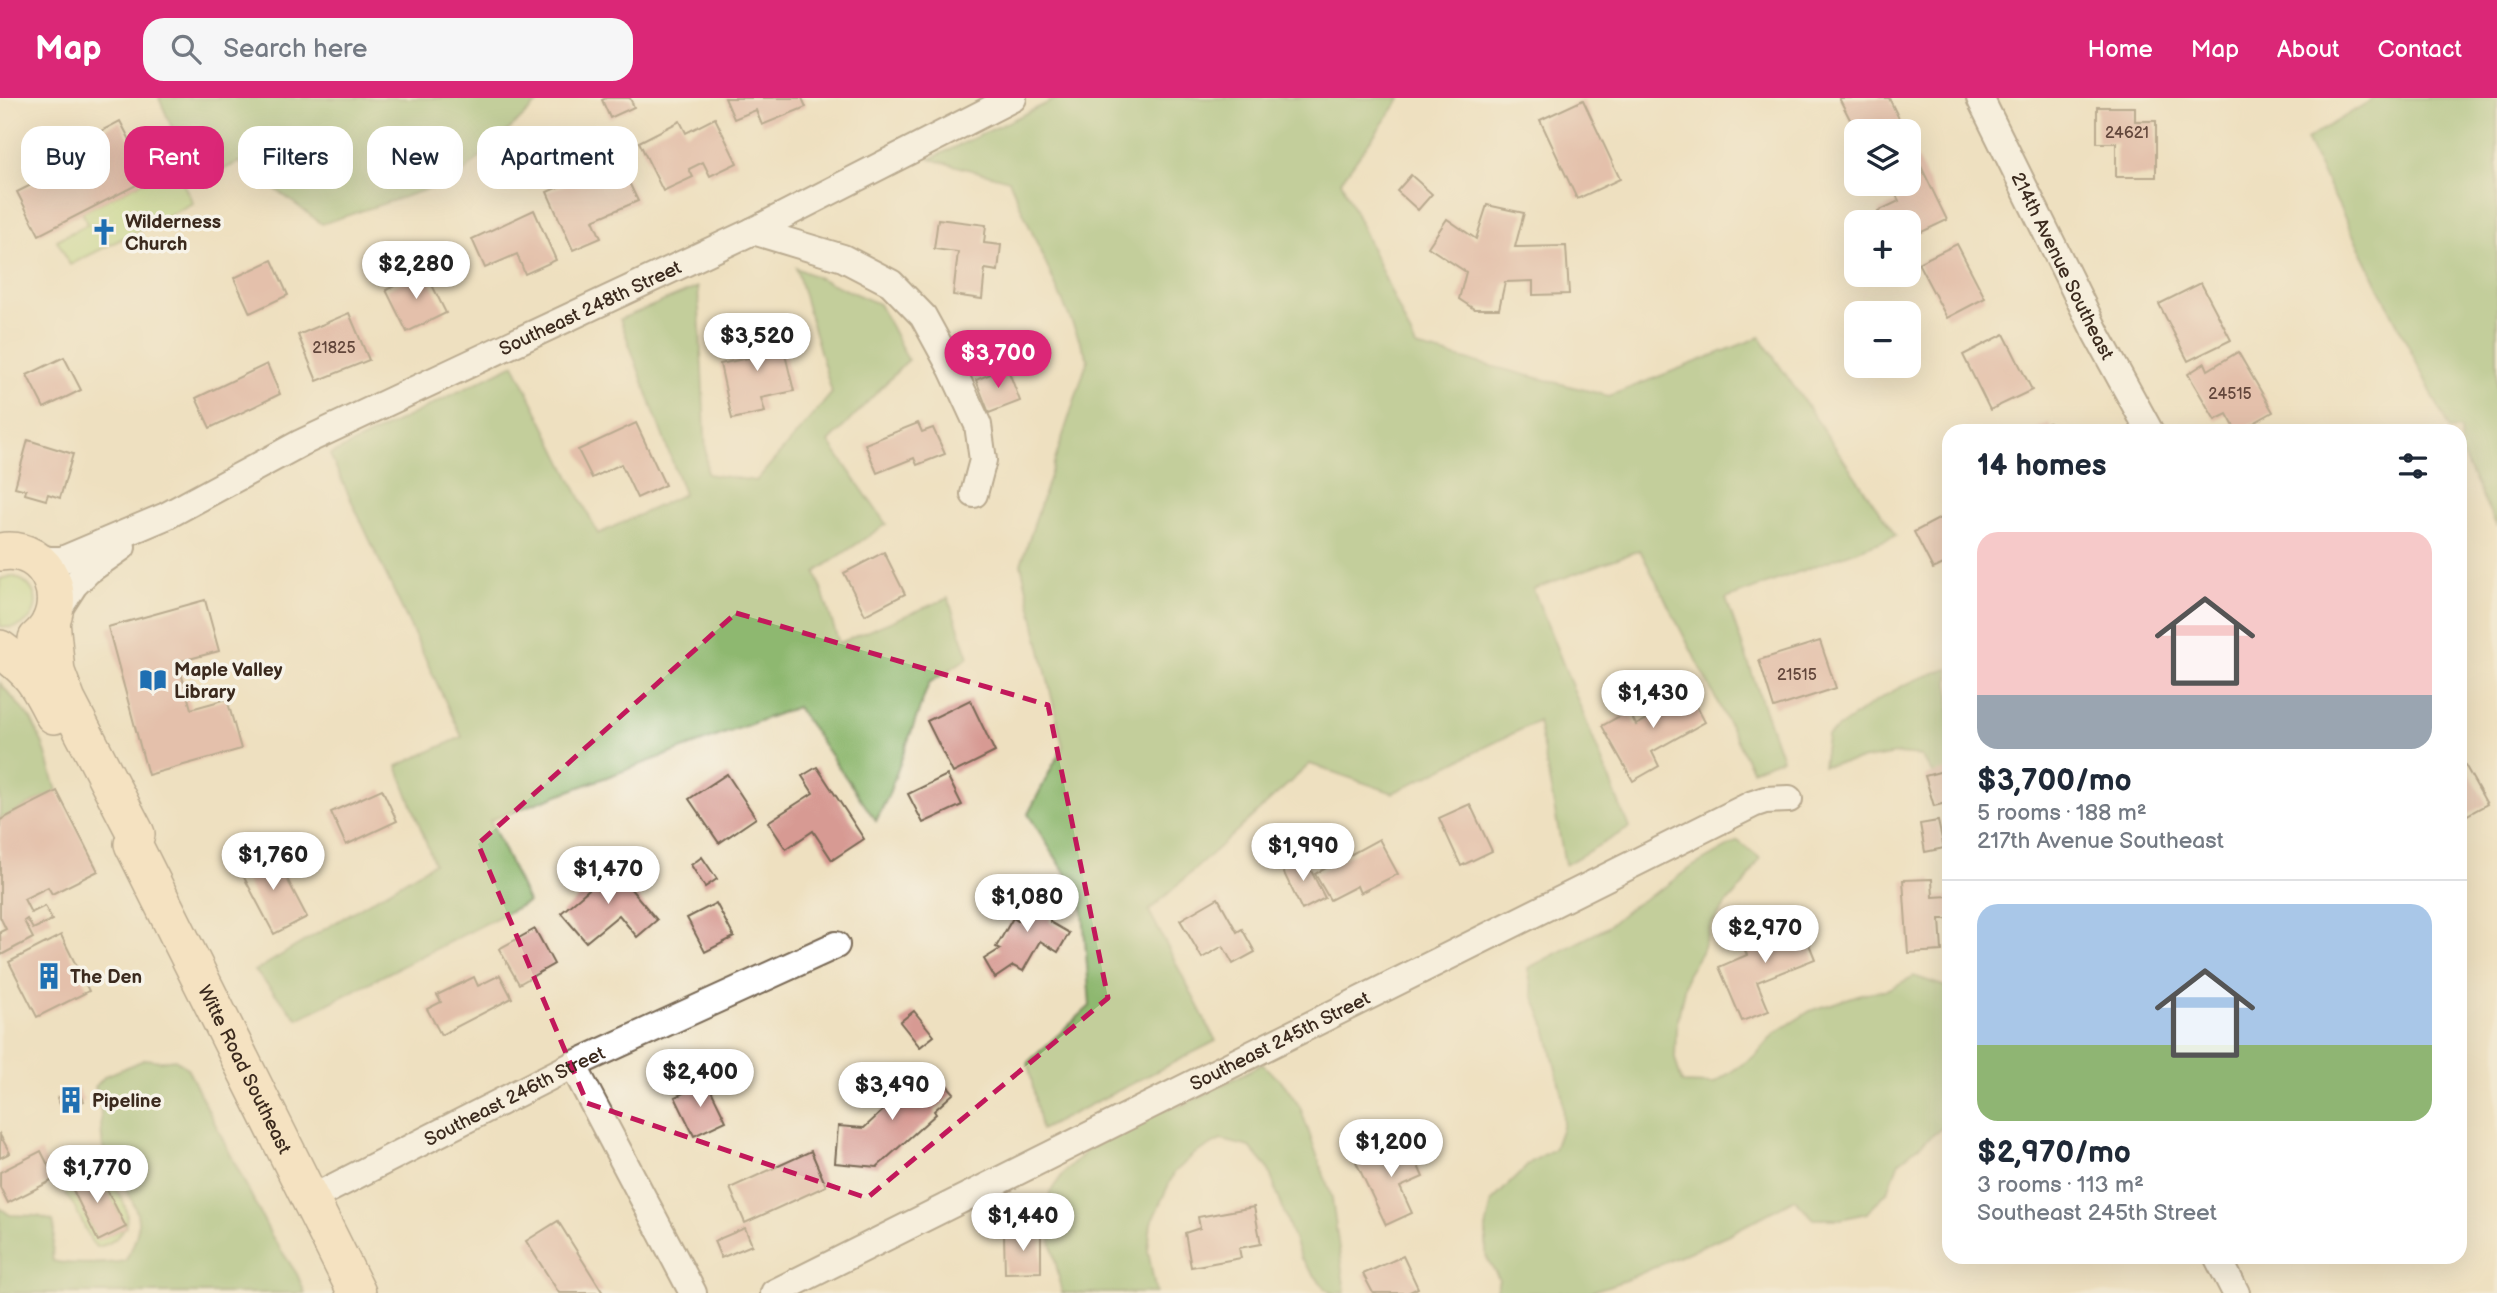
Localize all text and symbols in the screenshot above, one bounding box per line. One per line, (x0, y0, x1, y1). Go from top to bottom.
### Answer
search box (143, 18, 633, 81)
text: Map (35, 29, 101, 69)
icon: search (167, 30, 205, 68)
text: Search here (223, 34, 367, 65)
text: Home (2088, 35, 2153, 64)
text: Map (2191, 35, 2239, 64)
text: About (2277, 35, 2339, 64)
text: Contact (2377, 35, 2462, 64)
map controls (1844, 119, 1921, 378)
button: layers (1844, 119, 1921, 196)
house number: 24621 (2105, 124, 2149, 143)
chip: Buy (21, 126, 110, 189)
chip: Rent (124, 126, 224, 189)
chip: Filters (238, 126, 353, 189)
chip: New (367, 126, 463, 189)
chip: Apartment (477, 126, 638, 189)
street label: 214th Avenue Southeast (2005, 169, 2118, 364)
button: + (1844, 210, 1921, 287)
place label: Wilderness Church (125, 211, 221, 256)
church icon: Wilderness Church (89, 217, 119, 247)
pin: $2,280 (359, 242, 473, 301)
text: $2,280 (378, 250, 454, 278)
street label: Southeast 248th Street (496, 256, 685, 361)
button: − (1844, 301, 1921, 378)
pin: $3,520 (700, 314, 814, 373)
text: $3,520 (720, 322, 794, 350)
pin: $3,700 (941, 330, 1055, 390)
house number: 21825 (312, 339, 356, 358)
text: $3,700 (960, 339, 1036, 367)
house number: 24515 (2208, 385, 2252, 404)
icon: filters (2394, 447, 2432, 485)
text: 14 homes (1977, 448, 2106, 484)
icon: home (2142, 578, 2268, 704)
place label: Maple Valley Library (174, 659, 283, 704)
library icon: Maple Valley Library (138, 665, 168, 695)
house number: 21515 (1777, 666, 1817, 685)
pin: $1,430 (1596, 670, 1710, 730)
text: $1,430 (1617, 679, 1689, 707)
text: $3,700/mo (1977, 763, 2132, 799)
text: 5 rooms · 188 m² (1977, 799, 2147, 827)
pin: $1,990 (1246, 824, 1360, 883)
text: 217th Avenue Southeast (1977, 827, 2224, 855)
pin: $1,760 (216, 832, 330, 892)
text: $1,990 (1267, 832, 1339, 860)
text: $1,760 (238, 841, 308, 869)
pin: $1,470 (551, 846, 665, 906)
text: $1,470 (573, 855, 643, 883)
pin: $1,080 (970, 874, 1084, 934)
text: $1,080 (991, 883, 1063, 911)
pin: $2,970 (1708, 906, 1822, 965)
text: $2,970 (1728, 914, 1802, 942)
icon: home (2142, 950, 2268, 1076)
building icon: The Den (34, 961, 64, 991)
place label: The Den (70, 966, 142, 989)
street label: Witte Road Southeast (192, 982, 296, 1158)
street label: Southeast 245th Street (1186, 987, 1374, 1096)
street label: Southeast 246th Street (421, 1042, 609, 1152)
pin: $2,400 (643, 1049, 757, 1109)
text: $2,400 (662, 1058, 738, 1086)
pin: $3,490 (835, 1062, 949, 1122)
text: $3,490 (854, 1071, 930, 1099)
building icon: Pipeline (56, 1085, 86, 1115)
place label: Pipeline (92, 1090, 161, 1113)
pin: $1,200 (1334, 1119, 1448, 1179)
text: $1,200 (1355, 1128, 1427, 1156)
text: $2,970/mo (1977, 1135, 2131, 1171)
pin: $1,770 (40, 1146, 154, 1205)
text: $1,770 (62, 1154, 132, 1182)
text: 3 rooms · 113 m² (1977, 1171, 2144, 1199)
pin: $1,440 (966, 1194, 1080, 1253)
text: Southeast 245th Street (1977, 1199, 2217, 1227)
text: $1,440 (987, 1202, 1059, 1230)

